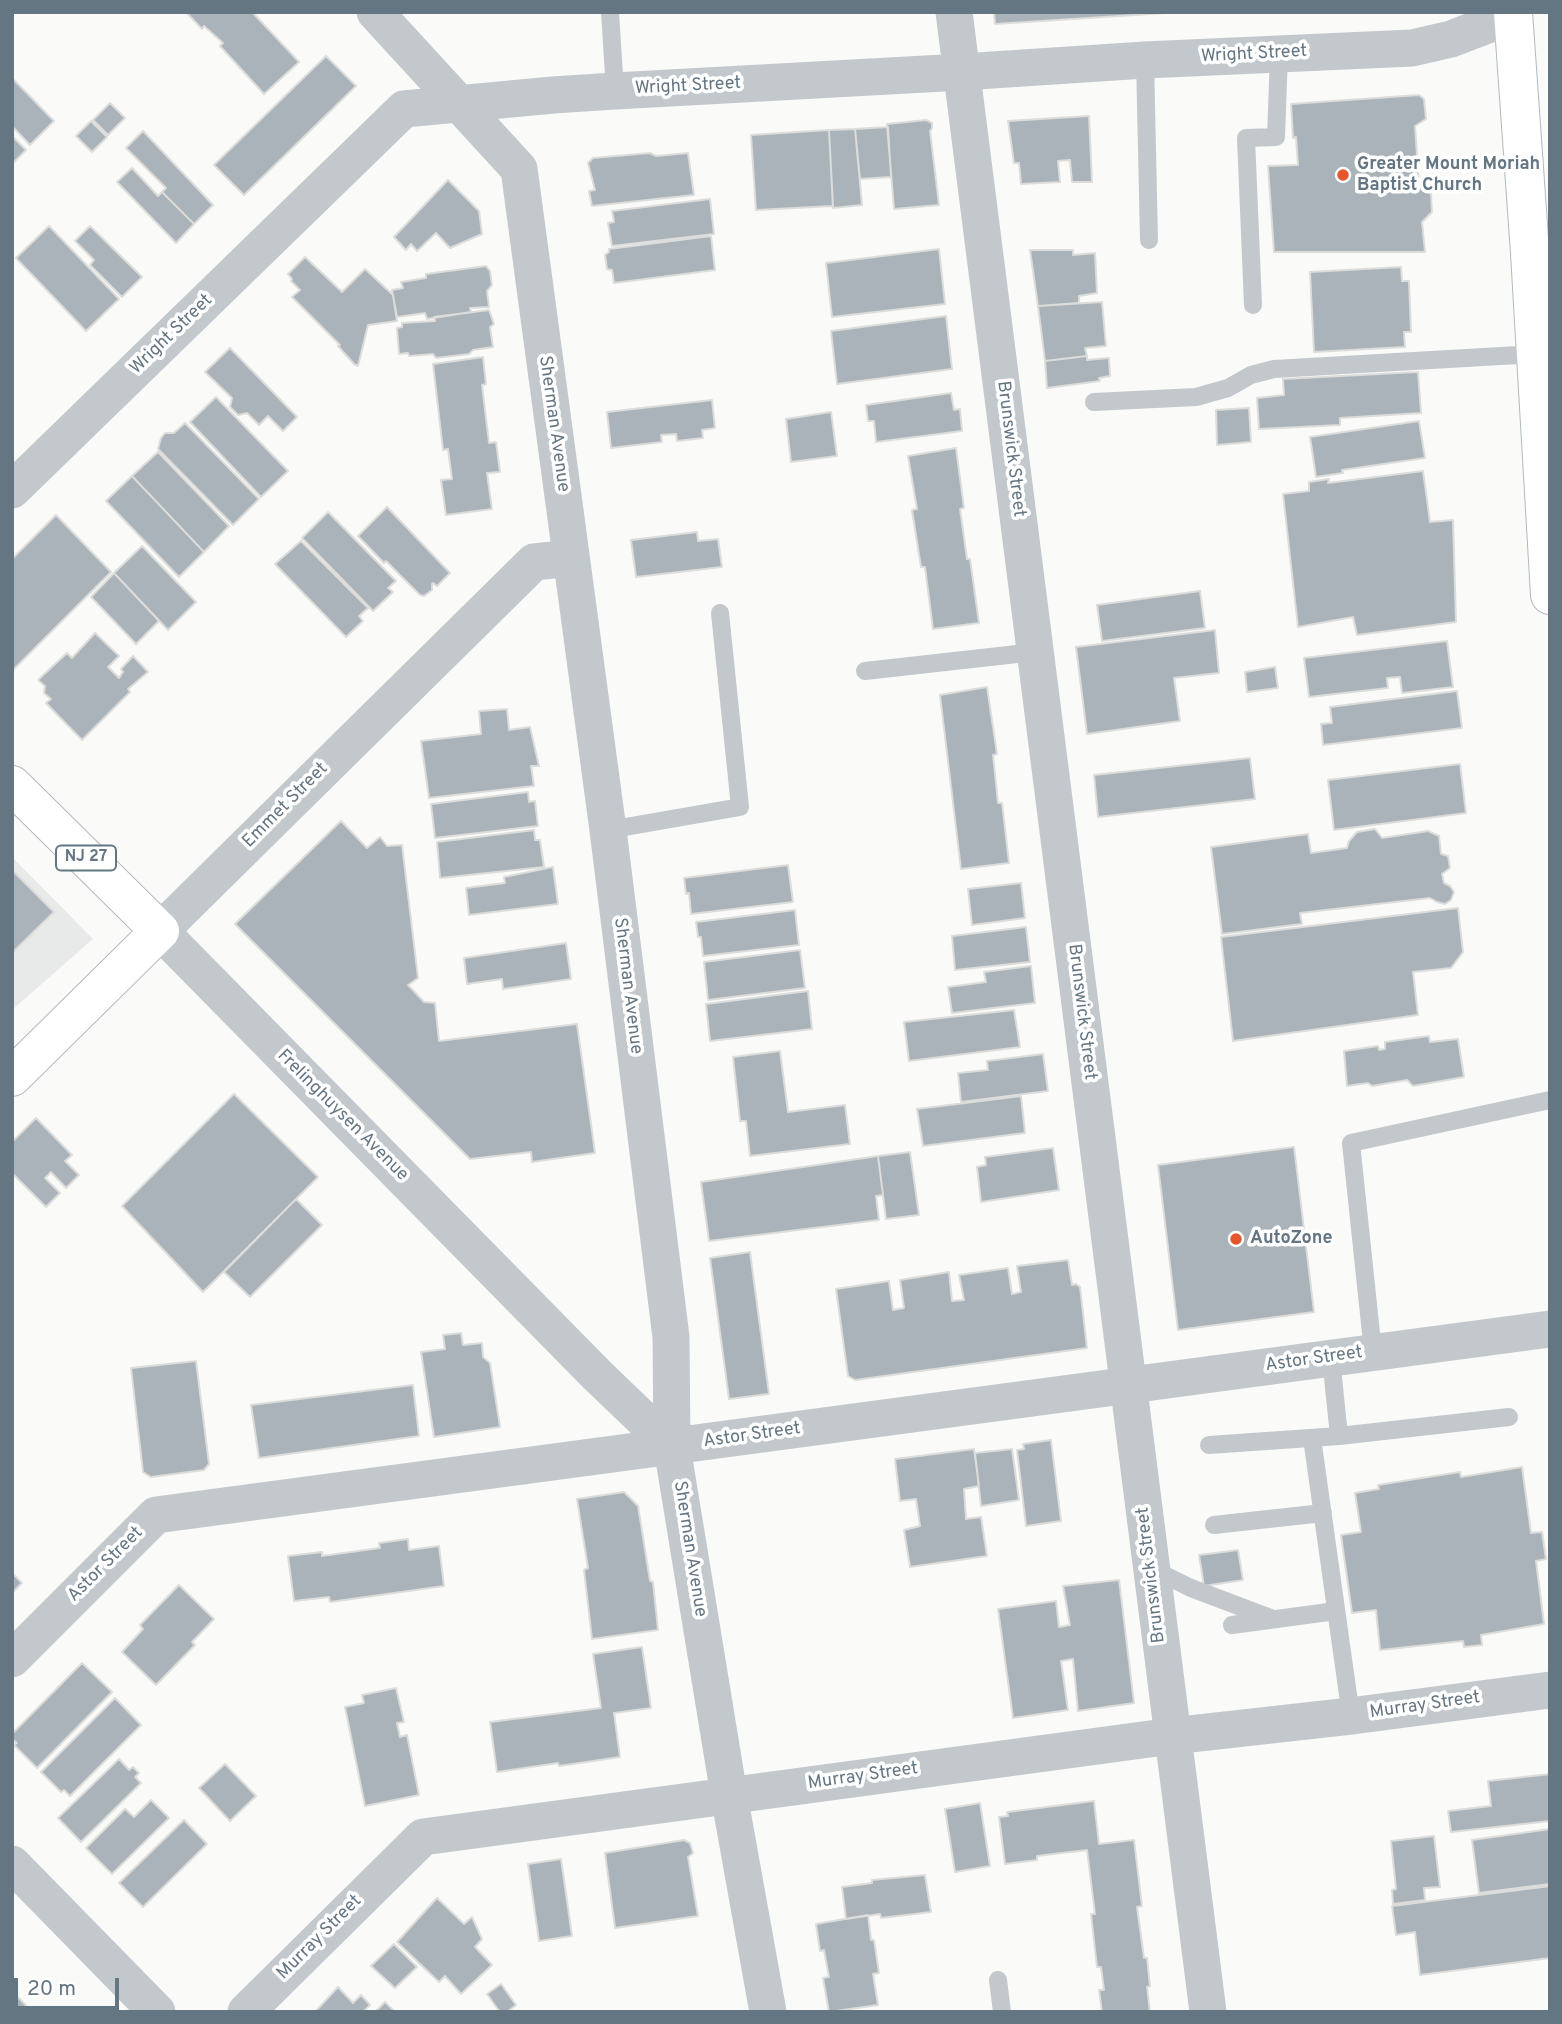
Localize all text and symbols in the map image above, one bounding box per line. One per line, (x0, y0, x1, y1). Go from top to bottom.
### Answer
street label: Wright Street (1200, 41, 1308, 69)
street label: Wright Street (634, 73, 742, 101)
place label: Greater Mount Moriah Baptist Church (1357, 154, 1540, 196)
marker: Greater Mount Moriah Baptist Church (1335, 167, 1351, 183)
street label: Wright Street (126, 290, 218, 380)
street label: Sherman Avenue (533, 354, 573, 494)
street label: Brunswick Street (991, 380, 1029, 518)
street label: Emmet Street (239, 759, 333, 853)
road number: NJ 27 (56, 846, 116, 870)
street label: Sherman Avenue (608, 916, 646, 1056)
street label: Brunswick Street (1062, 943, 1100, 1081)
street label: Frelinghuysen Avenue (272, 1046, 412, 1186)
place label: AutoZone (1250, 1228, 1332, 1250)
marker: AutoZone (1228, 1231, 1244, 1247)
street label: Astor Street (1264, 1343, 1364, 1377)
street label: Astor Street (702, 1419, 802, 1453)
street label: Sherman Avenue (668, 1479, 710, 1619)
street label: Brunswick Street (1133, 1506, 1171, 1644)
street label: Astor Street (64, 1523, 148, 1607)
street label: Murray Street (1369, 1688, 1481, 1724)
street label: Murray Street (807, 1759, 919, 1795)
street label: Murray Street (273, 1891, 367, 1985)
scale bar (18, 1965, 122, 2009)
text: 20 m (27, 1976, 76, 2003)

